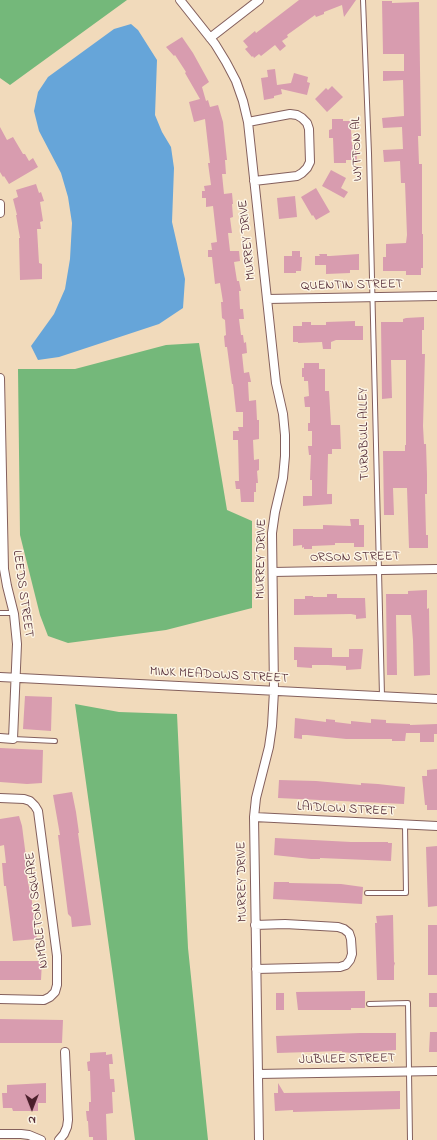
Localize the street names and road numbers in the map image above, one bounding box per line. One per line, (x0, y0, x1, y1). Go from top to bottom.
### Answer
street label: WYTTON AL (349, 117, 367, 181)
street label: MURREY DRIVE (236, 199, 260, 281)
street label: QUENTIN STREET (301, 277, 403, 295)
street label: TURNBULL ALLEY (356, 387, 374, 481)
street label: MURREY DRIVE (253, 519, 271, 599)
street label: LEEDS STREET (8, 549, 36, 639)
street label: ORSON STREET (310, 549, 400, 567)
street label: MINK MEADOWS STREET (149, 665, 289, 687)
street label: LAIDLOW STREET (297, 800, 395, 820)
street label: MURREY DRIVE (234, 842, 252, 922)
street label: NIMBLETON SQUARE (23, 851, 53, 969)
street label: JUBILEE STREET (299, 1051, 395, 1069)

